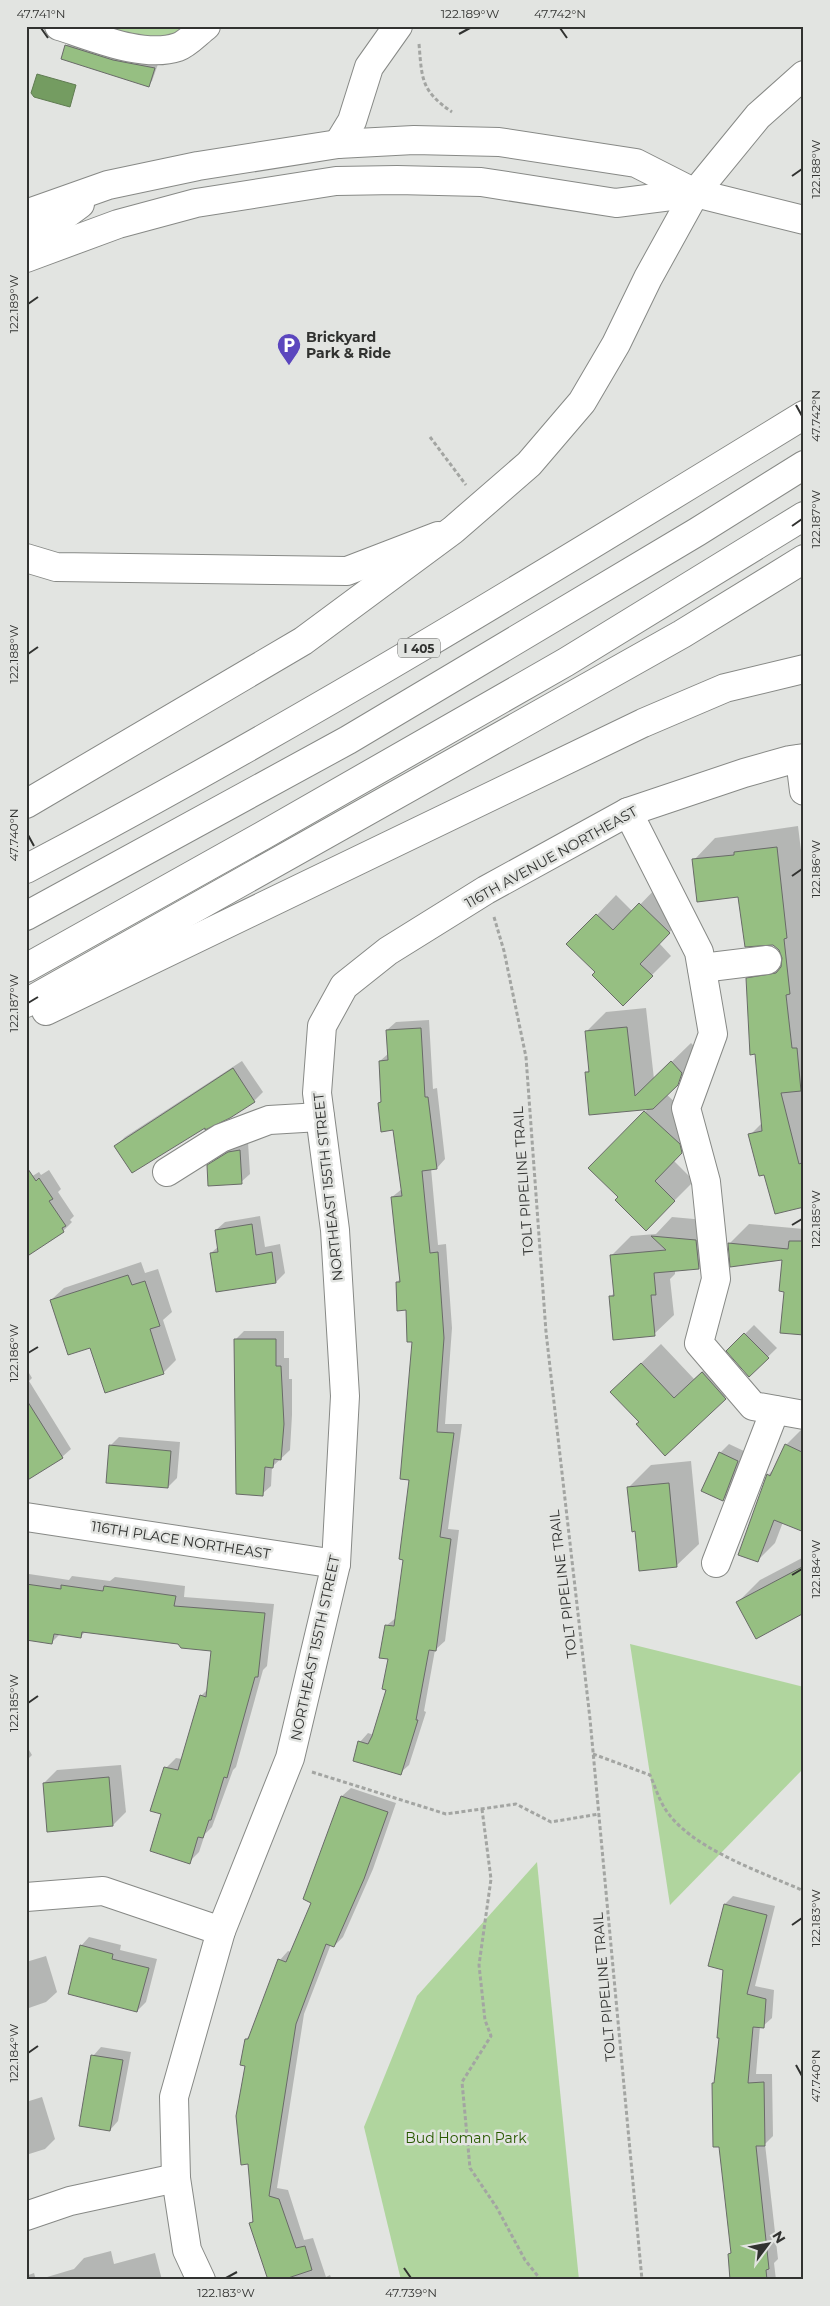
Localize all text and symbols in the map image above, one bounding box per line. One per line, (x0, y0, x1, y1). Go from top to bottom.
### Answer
text: 47.741°N (16, 6, 66, 21)
text: 122.189°W (441, 6, 499, 21)
text: 47.742°N (534, 6, 586, 21)
text: 122.188°W (808, 140, 823, 198)
text: 122.189°W (6, 275, 21, 333)
place label: Brickyard Park & Ride (306, 328, 391, 362)
parking icon: Brickyard Park & Ride (276, 332, 302, 366)
text: 47.742°N (808, 390, 823, 442)
text: 122.187°W (808, 490, 823, 548)
text: 122.188°W (6, 625, 21, 683)
road number: I 405 (398, 638, 440, 658)
street label: 116TH AVENUE NORTHEAST (462, 802, 640, 912)
text: 47.740°N (6, 808, 21, 862)
text: 122.186°W (808, 840, 823, 898)
text: 122.187°W (6, 974, 21, 1032)
street label: NORTHEAST 155TH STREET (309, 1092, 347, 1282)
street label: TOLT PIPELINE TRAIL (509, 1105, 537, 1256)
text: 122.185°W (808, 1190, 823, 1248)
text: 122.186°W (6, 1324, 21, 1382)
street label: TOLT PIPELINE TRAIL (545, 1508, 581, 1659)
street label: 116TH PLACE NORTHEAST (90, 1517, 272, 1563)
text: 122.184°W (808, 1540, 823, 1598)
street label: NORTHEAST 155TH STREET (287, 1554, 343, 1742)
text: 122.185°W (6, 1674, 21, 1732)
text: 122.183°W (808, 1889, 823, 1947)
street label: TOLT PIPELINE TRAIL (588, 1911, 619, 2062)
text: 122.184°W (6, 2024, 21, 2082)
text: 47.740°N (808, 2049, 823, 2103)
park label: Bud Homan Park (405, 2129, 527, 2147)
north arrow (742, 2218, 792, 2268)
text: N (768, 2228, 790, 2247)
text: 122.183°W (197, 2285, 255, 2300)
text: 47.739°N (385, 2285, 437, 2300)

